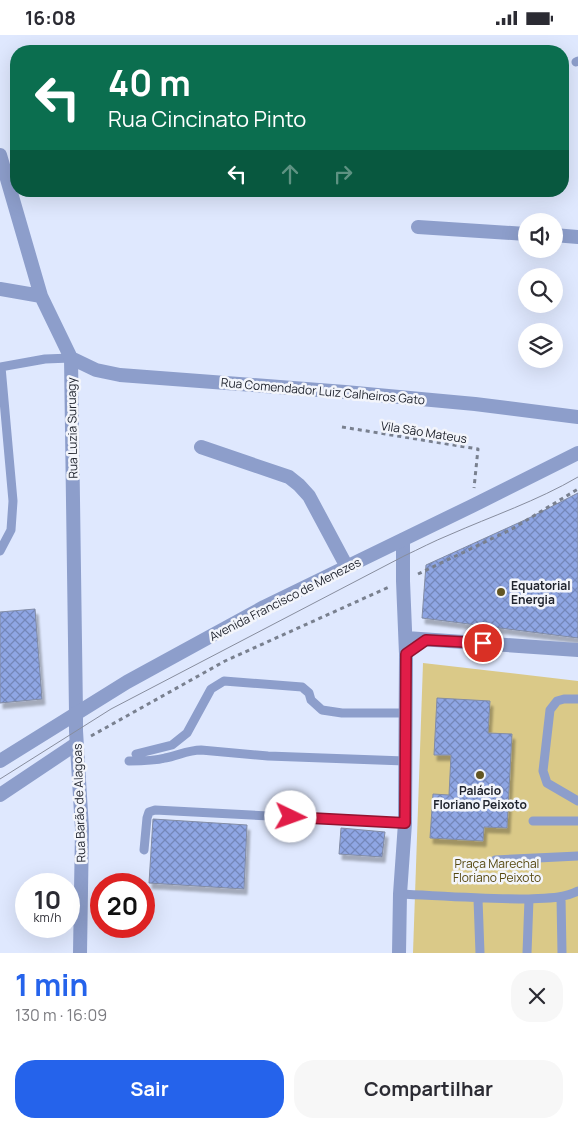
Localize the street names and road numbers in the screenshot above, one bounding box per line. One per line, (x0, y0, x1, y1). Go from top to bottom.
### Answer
street label: Rua Comendador Luiz Calheiros Gato (220, 374, 426, 408)
street label: Rua Luzia Suruagy (63, 377, 81, 479)
street label: Vila São Mateus (380, 417, 468, 447)
street label: Avenida Francisco de Menezes (206, 553, 364, 645)
street label: Rua Barão de Alagoas (68, 743, 90, 863)

